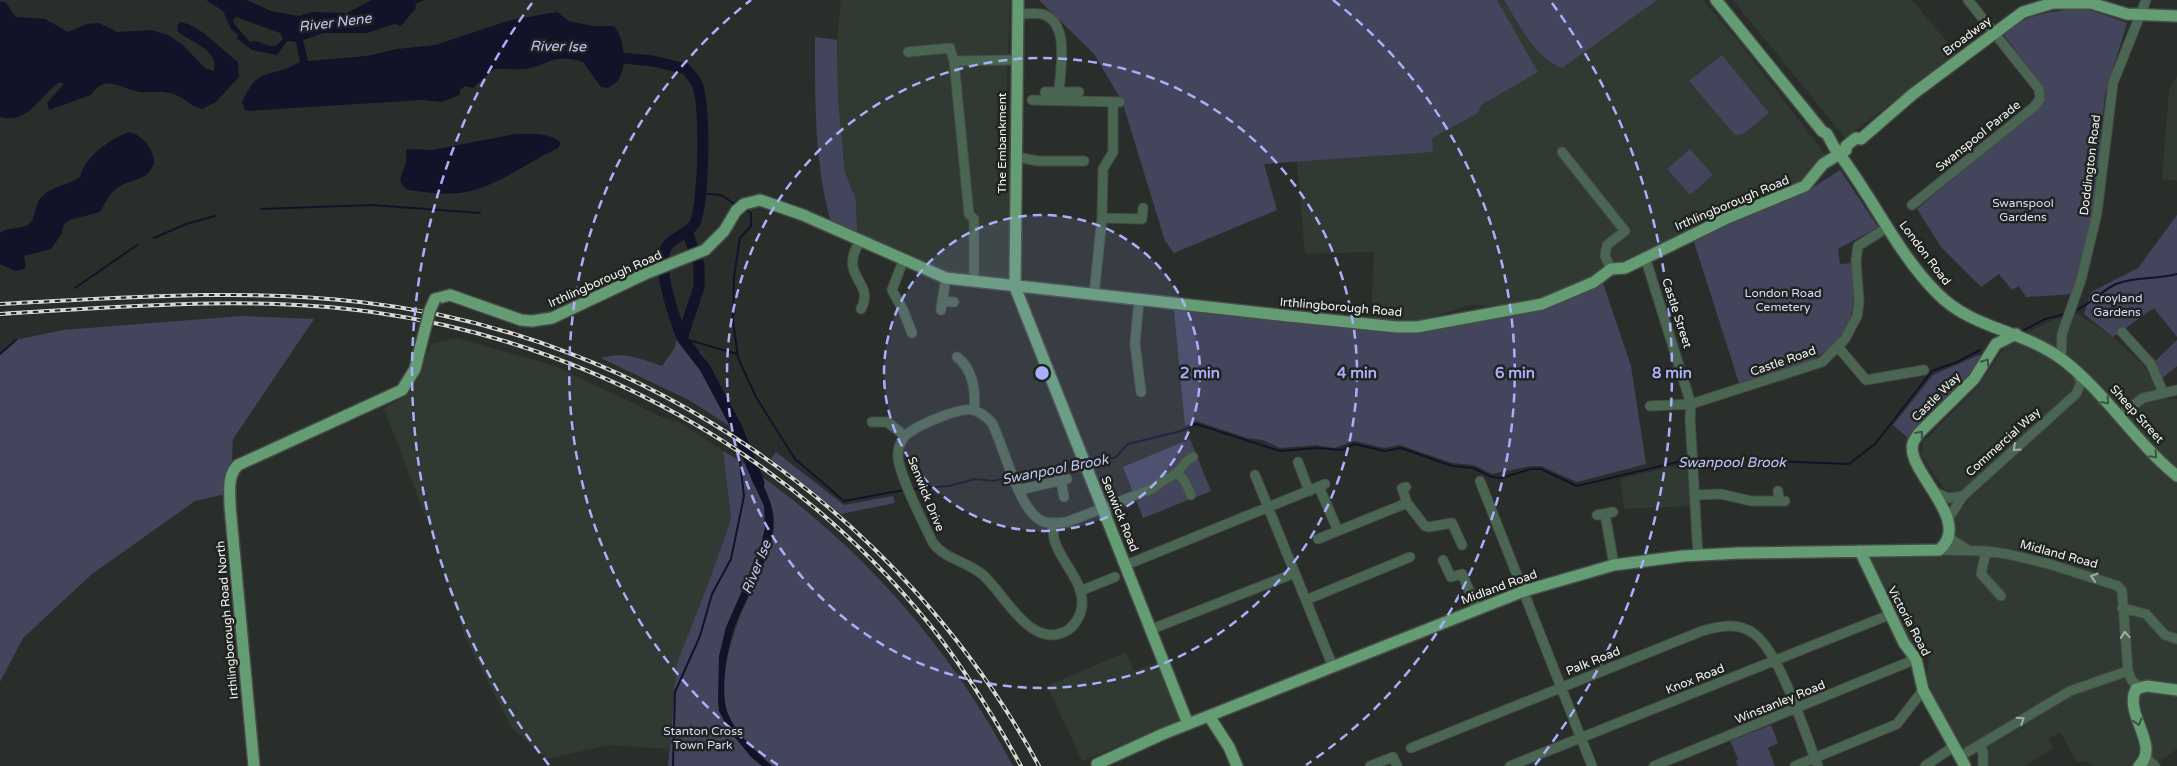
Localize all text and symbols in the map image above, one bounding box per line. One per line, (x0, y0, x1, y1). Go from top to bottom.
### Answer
water label: River Nene (298, 9, 373, 35)
street label: Broadway (1940, 13, 1994, 59)
water label: River Ise (530, 38, 587, 56)
street label: The Embankment (995, 92, 1009, 193)
street label: Swanspool Parade (1933, 97, 2023, 174)
street label: Doddington Road (2077, 114, 2103, 216)
street label: Irthlingborough Road (1673, 173, 1791, 233)
park label: Swanspool Gardens (1992, 196, 2054, 224)
street label: London Road (1896, 218, 1954, 288)
street label: Irthlingborough Road (546, 248, 664, 310)
street label: Castle Street (1659, 276, 1695, 350)
park label: London Road Cemetery (1745, 286, 1821, 314)
park label: Croyland Gardens (2092, 291, 2142, 319)
street label: Irthlingborough Road (1279, 295, 1403, 319)
street label: Castle Road (1748, 343, 1818, 379)
one-way arrow (1980, 358, 1989, 368)
centre of rings (1033, 364, 1051, 382)
text: 2 min (1180, 364, 1220, 382)
text: 4 min (1337, 364, 1377, 382)
text: 6 min (1495, 364, 1535, 382)
text: 8 min (1652, 364, 1692, 382)
street label: Castle Way (1909, 369, 1964, 424)
street label: Sheep Street (2107, 382, 2167, 446)
one-way arrow (2100, 395, 2109, 404)
street label: Commercial Way (1963, 404, 2044, 479)
one-way arrow (1914, 430, 1923, 439)
one-way arrow (2013, 442, 2022, 451)
one-way arrow (2148, 449, 2157, 458)
water label: Swanpool Brook (1000, 451, 1111, 488)
water label: Swanpool Brook (1678, 454, 1787, 471)
street label: Senwick Drive (905, 455, 947, 534)
street label: Senwick Road (1099, 474, 1141, 554)
water label: River Ise (738, 537, 775, 596)
street label: Midland Road (2019, 537, 2099, 571)
street label: Irthlingborough Road North (213, 540, 241, 700)
street label: Midland Road (1459, 567, 1539, 607)
one-way arrow (2091, 573, 2099, 583)
street label: Victoria Road (1885, 584, 1933, 658)
one-way arrow (2120, 631, 2131, 639)
street label: Palk Road (1564, 644, 1622, 678)
street label: Knox Road (1664, 661, 1726, 697)
street label: Winstanley Road (1733, 678, 1827, 726)
one-way arrow (2016, 716, 2025, 726)
one-way arrow (2132, 717, 2142, 725)
park label: Stanton Cross Town Park (663, 724, 743, 752)

